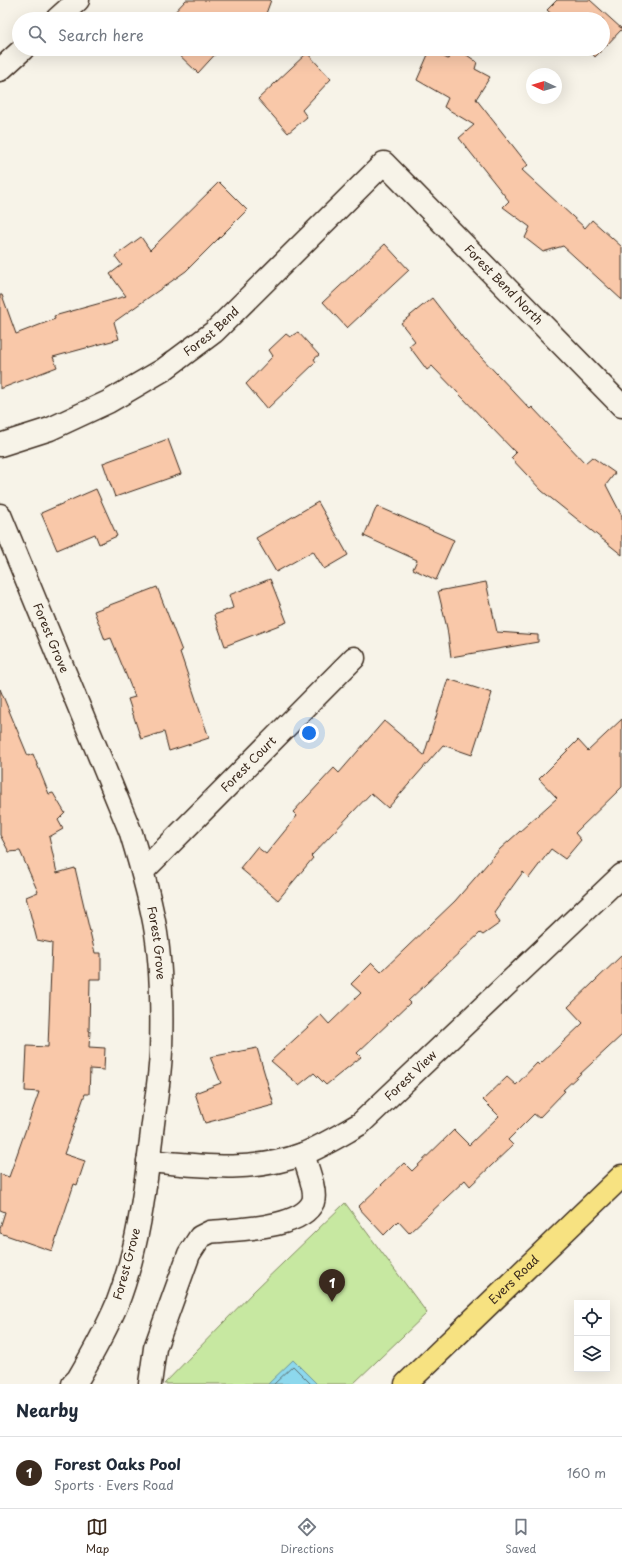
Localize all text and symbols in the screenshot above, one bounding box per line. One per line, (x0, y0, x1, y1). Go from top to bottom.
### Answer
search box (12, 12, 610, 56)
icon: search (26, 23, 48, 45)
text: Search here (58, 23, 144, 46)
north arrow (526, 68, 562, 104)
street label: Forest Bend North (461, 240, 548, 328)
street label: Forest Bend (179, 302, 243, 360)
street label: Forest Grove (29, 600, 74, 675)
your location (299, 723, 319, 743)
street label: Forest Court (216, 732, 280, 796)
street label: Forest Grove (143, 904, 171, 980)
street label: Forest View (380, 1045, 441, 1104)
street label: Forest Grove (108, 1226, 144, 1302)
street label: Evers Road (484, 1251, 543, 1308)
pin: 1 (319, 1269, 345, 1302)
map controls (574, 1300, 610, 1372)
button: locate (574, 1300, 610, 1336)
button: layers (574, 1336, 610, 1372)
text: Nearby (16, 1397, 78, 1423)
text: Forest Oaks Pool (54, 1452, 181, 1475)
text: 1 (26, 1463, 32, 1482)
text: 160 m (567, 1463, 606, 1482)
text: Sports · Evers Road (54, 1475, 174, 1494)
tab: Map (86, 1516, 109, 1557)
tab: Directions (280, 1516, 334, 1557)
tab: Saved (505, 1516, 536, 1557)

